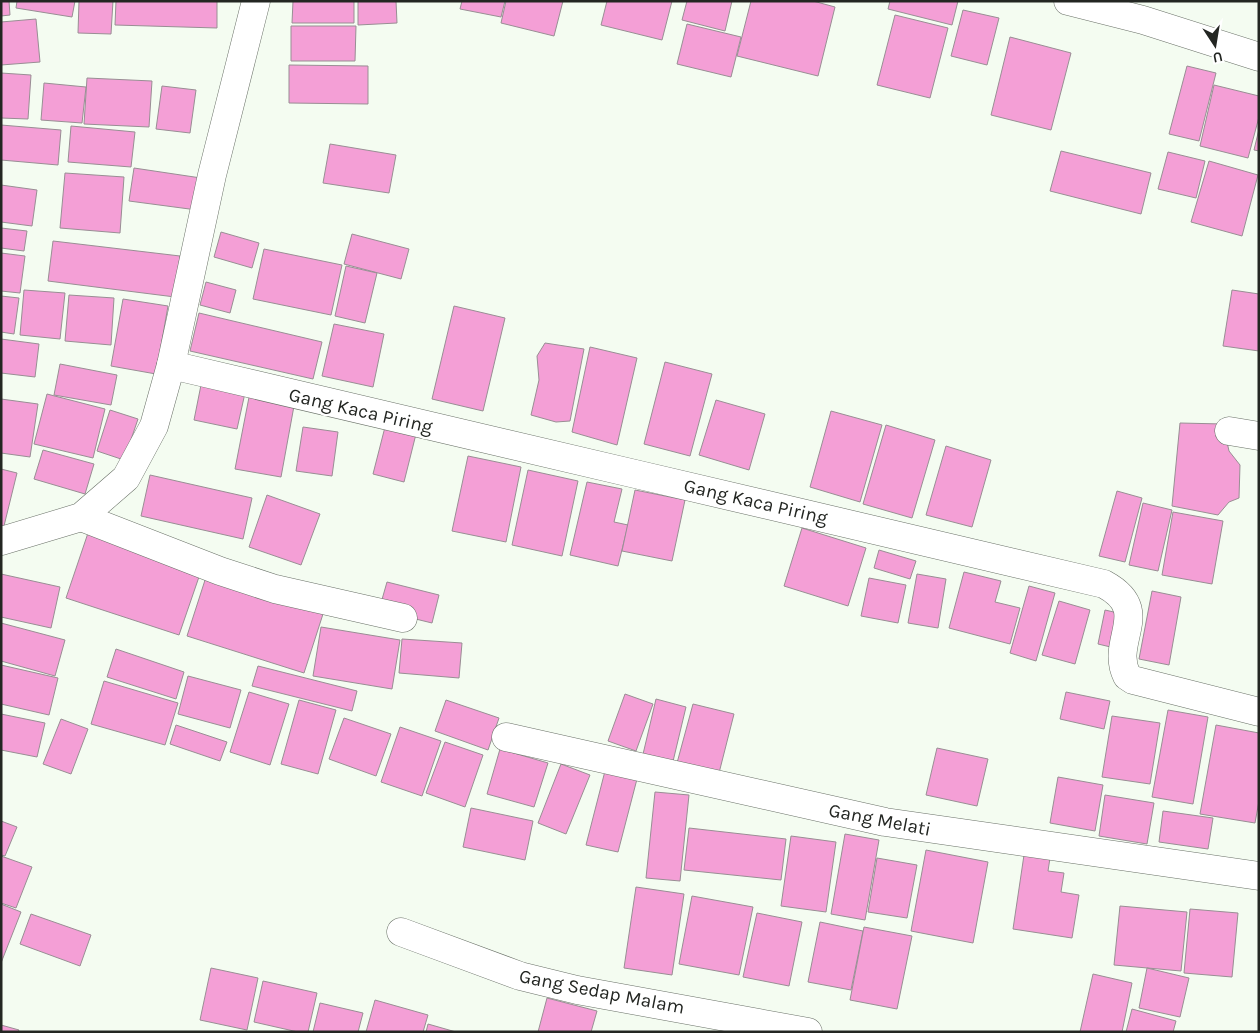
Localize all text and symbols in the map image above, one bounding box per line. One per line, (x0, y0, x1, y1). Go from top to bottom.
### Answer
north arrow (1190, 20, 1240, 70)
text: U (1211, 48, 1224, 67)
street label: Gang Kaca Piring (287, 384, 435, 438)
street label: Gang Kaca Piring (682, 475, 830, 529)
street label: Gang Melati (827, 799, 933, 841)
street label: Gang Sedap Malam (517, 965, 686, 1019)

